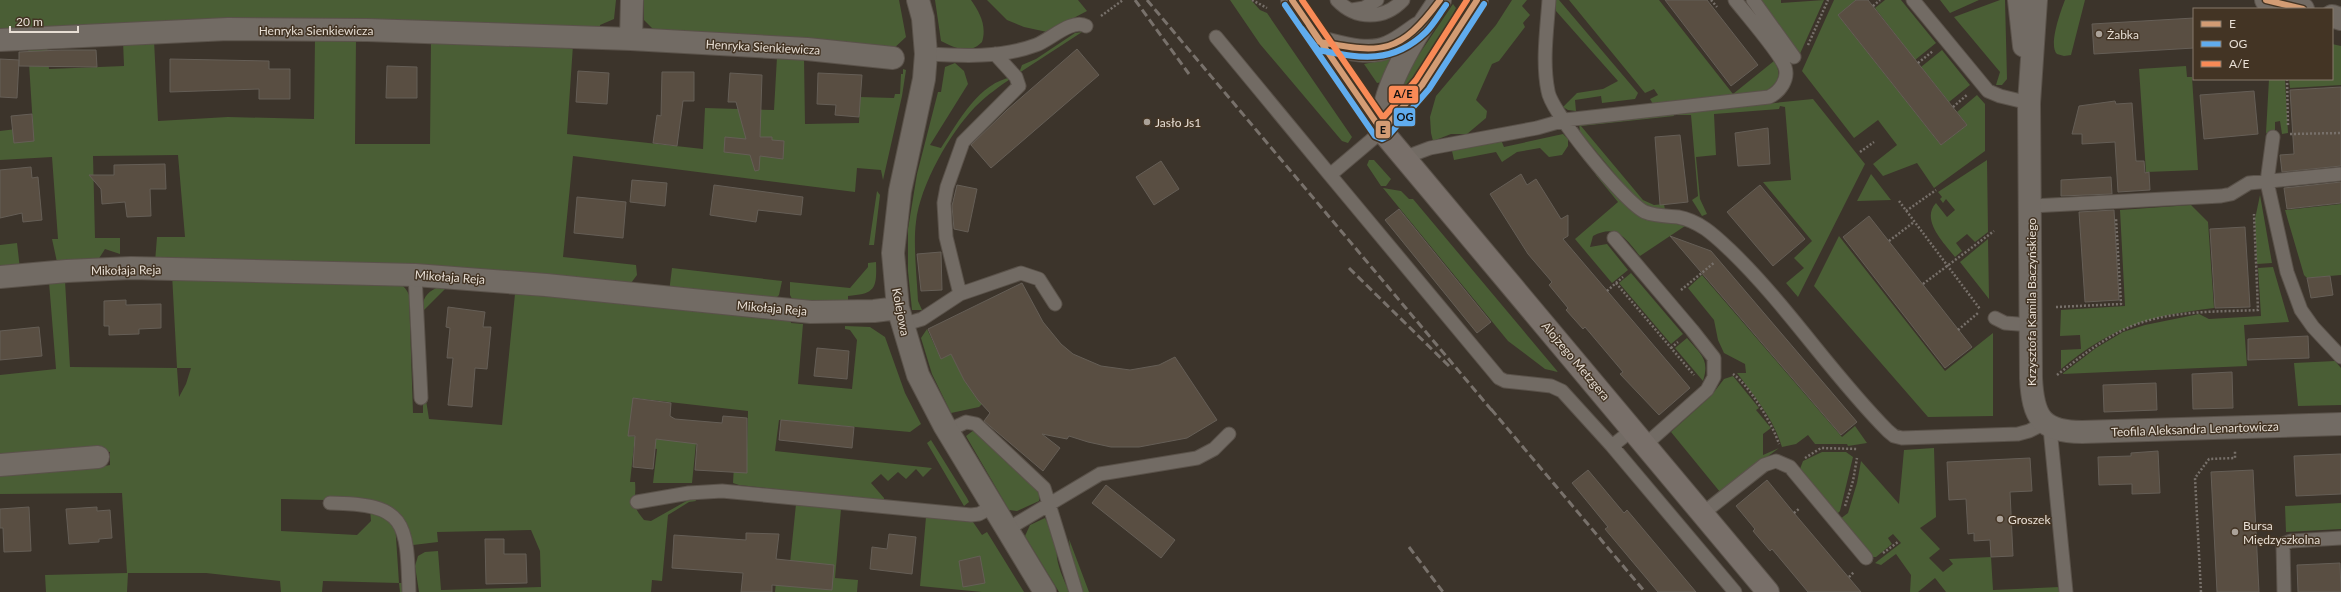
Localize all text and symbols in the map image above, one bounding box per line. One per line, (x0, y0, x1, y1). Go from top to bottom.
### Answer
scale bar (10, 8, 78, 34)
legend (2193, 8, 2333, 80)
text: 20 m (16, 14, 43, 29)
text: E (2229, 16, 2236, 31)
street label: Henryka Sienkiewicza (259, 23, 373, 38)
place label: Żabka (2107, 27, 2139, 42)
marker: Żabka (2094, 29, 2104, 39)
text: OG (2229, 36, 2248, 51)
street label: Henryka Sienkiewicza (705, 37, 821, 57)
text: A/E (2229, 56, 2250, 71)
line badge: A/E (1388, 85, 1419, 104)
text: A/E (1392, 87, 1413, 100)
line badge: OG (1393, 107, 1416, 127)
text: OG (1397, 110, 1413, 123)
place label: Jasło Js1 (1155, 115, 1201, 130)
marker: Jasło Js1 (1142, 117, 1152, 127)
line badge: E (1375, 120, 1391, 139)
text: E (1380, 123, 1386, 136)
street label: Krzysztofa Kamila Baczyńskiego (2024, 218, 2039, 386)
street label: Mikołaja Reja (91, 262, 161, 278)
street label: Mikołaja Reja (414, 267, 486, 287)
street label: Kolejowa (889, 287, 913, 337)
street label: Mikołaja Reja (736, 297, 808, 319)
street label: Alojzego Metzgera (1539, 319, 1613, 403)
street label: Teofila Aleksandra Lenartowicza (2111, 419, 2279, 439)
place label: Groszek (2008, 512, 2051, 527)
marker: Groszek (1995, 514, 2005, 524)
place label: Bursa Międzyszkolna (2243, 518, 2320, 547)
marker: Bursa Międzyszkolna (2230, 527, 2240, 537)

